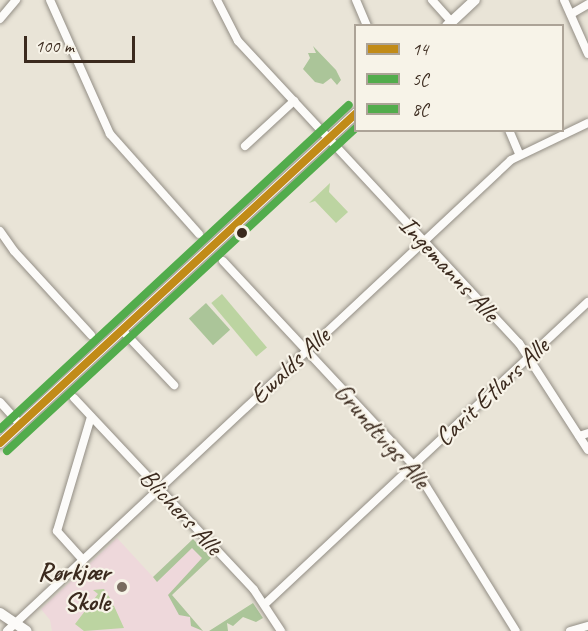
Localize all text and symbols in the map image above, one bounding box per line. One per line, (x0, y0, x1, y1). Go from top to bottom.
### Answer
scale bar (27, 24, 138, 62)
legend (354, 24, 564, 132)
text: 100 m (35, 35, 74, 57)
text: 14 (412, 38, 428, 60)
text: 5C (412, 68, 429, 90)
text: 8C (412, 98, 429, 120)
street label: Ingemanns Alle (392, 210, 506, 328)
unlabelled marker (236, 227, 248, 239)
street label: Ewalds Alle (243, 321, 337, 411)
street label: Carit Etlars Alle (428, 331, 556, 453)
street label: Grundtvigs Alle (327, 377, 437, 495)
street label: Blichers Alle (133, 462, 229, 562)
place label: Rørkjær Skole (38, 556, 110, 618)
marker: Rørkjær Skole (115, 580, 129, 594)

